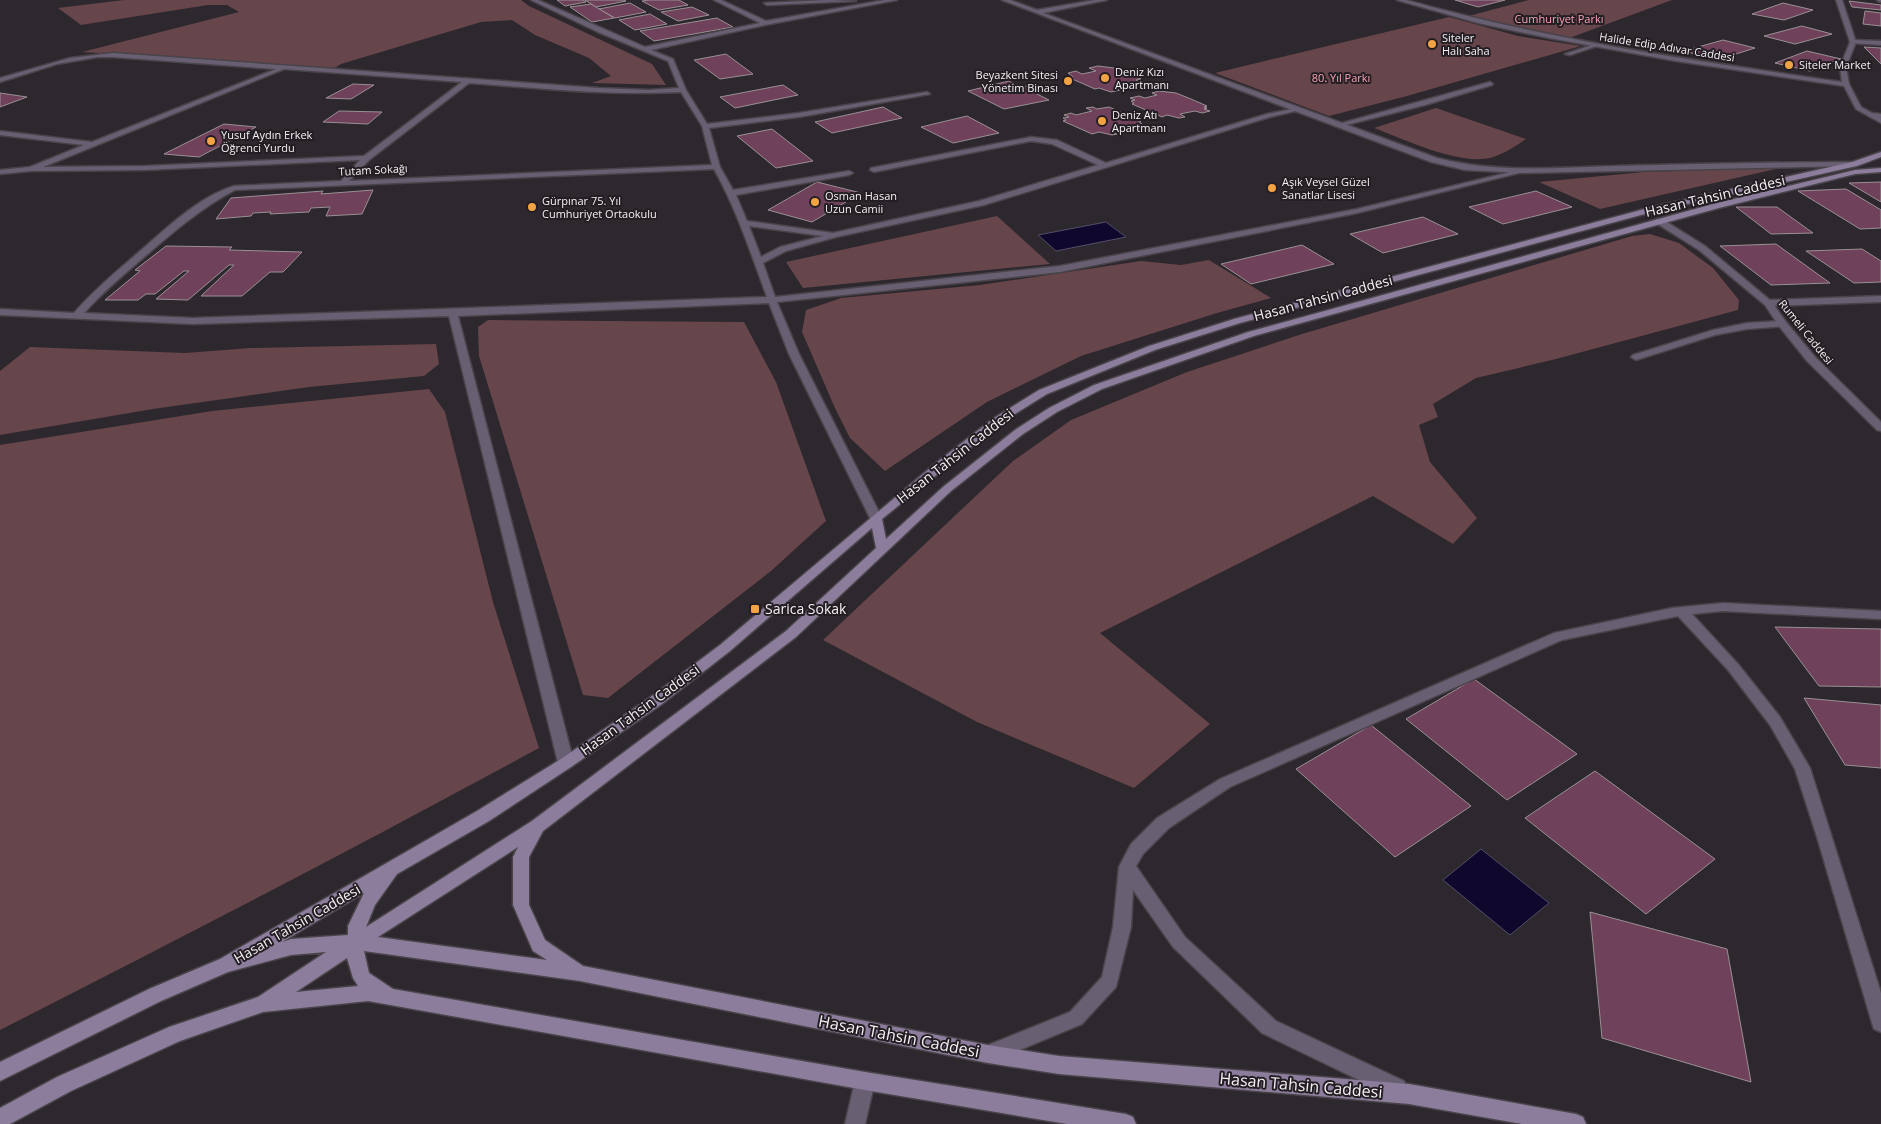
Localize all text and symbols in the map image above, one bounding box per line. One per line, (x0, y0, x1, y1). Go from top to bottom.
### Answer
park label: Cumhuriyet Parkı (1515, 11, 1603, 26)
street label: Halide Edip Adıvar Caddesi (1598, 28, 1736, 65)
place label: Siteler Halı Saha (1442, 30, 1490, 58)
marker: Siteler Halı Saha (1426, 38, 1438, 50)
place label: Siteler Market (1799, 57, 1871, 72)
marker: Siteler Market (1783, 59, 1795, 71)
place label: Deniz Kızı Apartmanı (1115, 64, 1169, 92)
place label: Beyazkent Sitesi Yönetim Binası (976, 67, 1058, 95)
park label: 80. Yıl Parkı (1312, 70, 1370, 85)
marker: Deniz Kızı Apartmanı (1099, 72, 1111, 84)
marker: Beyazkent Sitesi Yönetim Binası (1062, 75, 1074, 87)
place label: Deniz Atı Apartmanı (1112, 107, 1166, 135)
marker: Deniz Atı Apartmanı (1096, 115, 1108, 127)
place label: Yusuf Aydın Erkek Öğrenci Yurdu (221, 127, 313, 155)
marker: Yusuf Aydın Erkek Öğrenci Yurdu (205, 135, 217, 147)
street label: Tutam Sokağı (338, 160, 408, 179)
street label: Hasan Tahsin Caddesi (1643, 170, 1787, 221)
place label: Aşık Veysel Güzel Sanatlar Lisesi (1282, 174, 1370, 202)
marker: Aşık Veysel Güzel Sanatlar Lisesi (1266, 182, 1278, 194)
place label: Osman Hasan Uzun Camii (825, 188, 897, 216)
place label: Gürpınar 75. Yıl Cumhuriyet Ortaokulu (542, 193, 657, 221)
marker: Osman Hasan Uzun Camii (809, 196, 821, 208)
marker: Gürpınar 75. Yıl Cumhuriyet Ortaokulu (526, 201, 538, 213)
street label: Hasan Tahsin Caddesi (1251, 270, 1394, 325)
street label: Rumeli Caddesi (1776, 296, 1837, 367)
street label: Hasan Tahsin Caddesi (892, 404, 1017, 507)
place label: Sarica Sokak (765, 599, 847, 618)
marker: Sarica Sokak (749, 603, 761, 615)
street label: Hasan Tahsin Caddesi (576, 660, 703, 759)
street label: Hasan Tahsin Caddesi (230, 880, 363, 968)
street label: Hasan Tahsin Caddesi (817, 1010, 981, 1062)
street label: Hasan Tahsin Caddesi (1219, 1067, 1383, 1103)

